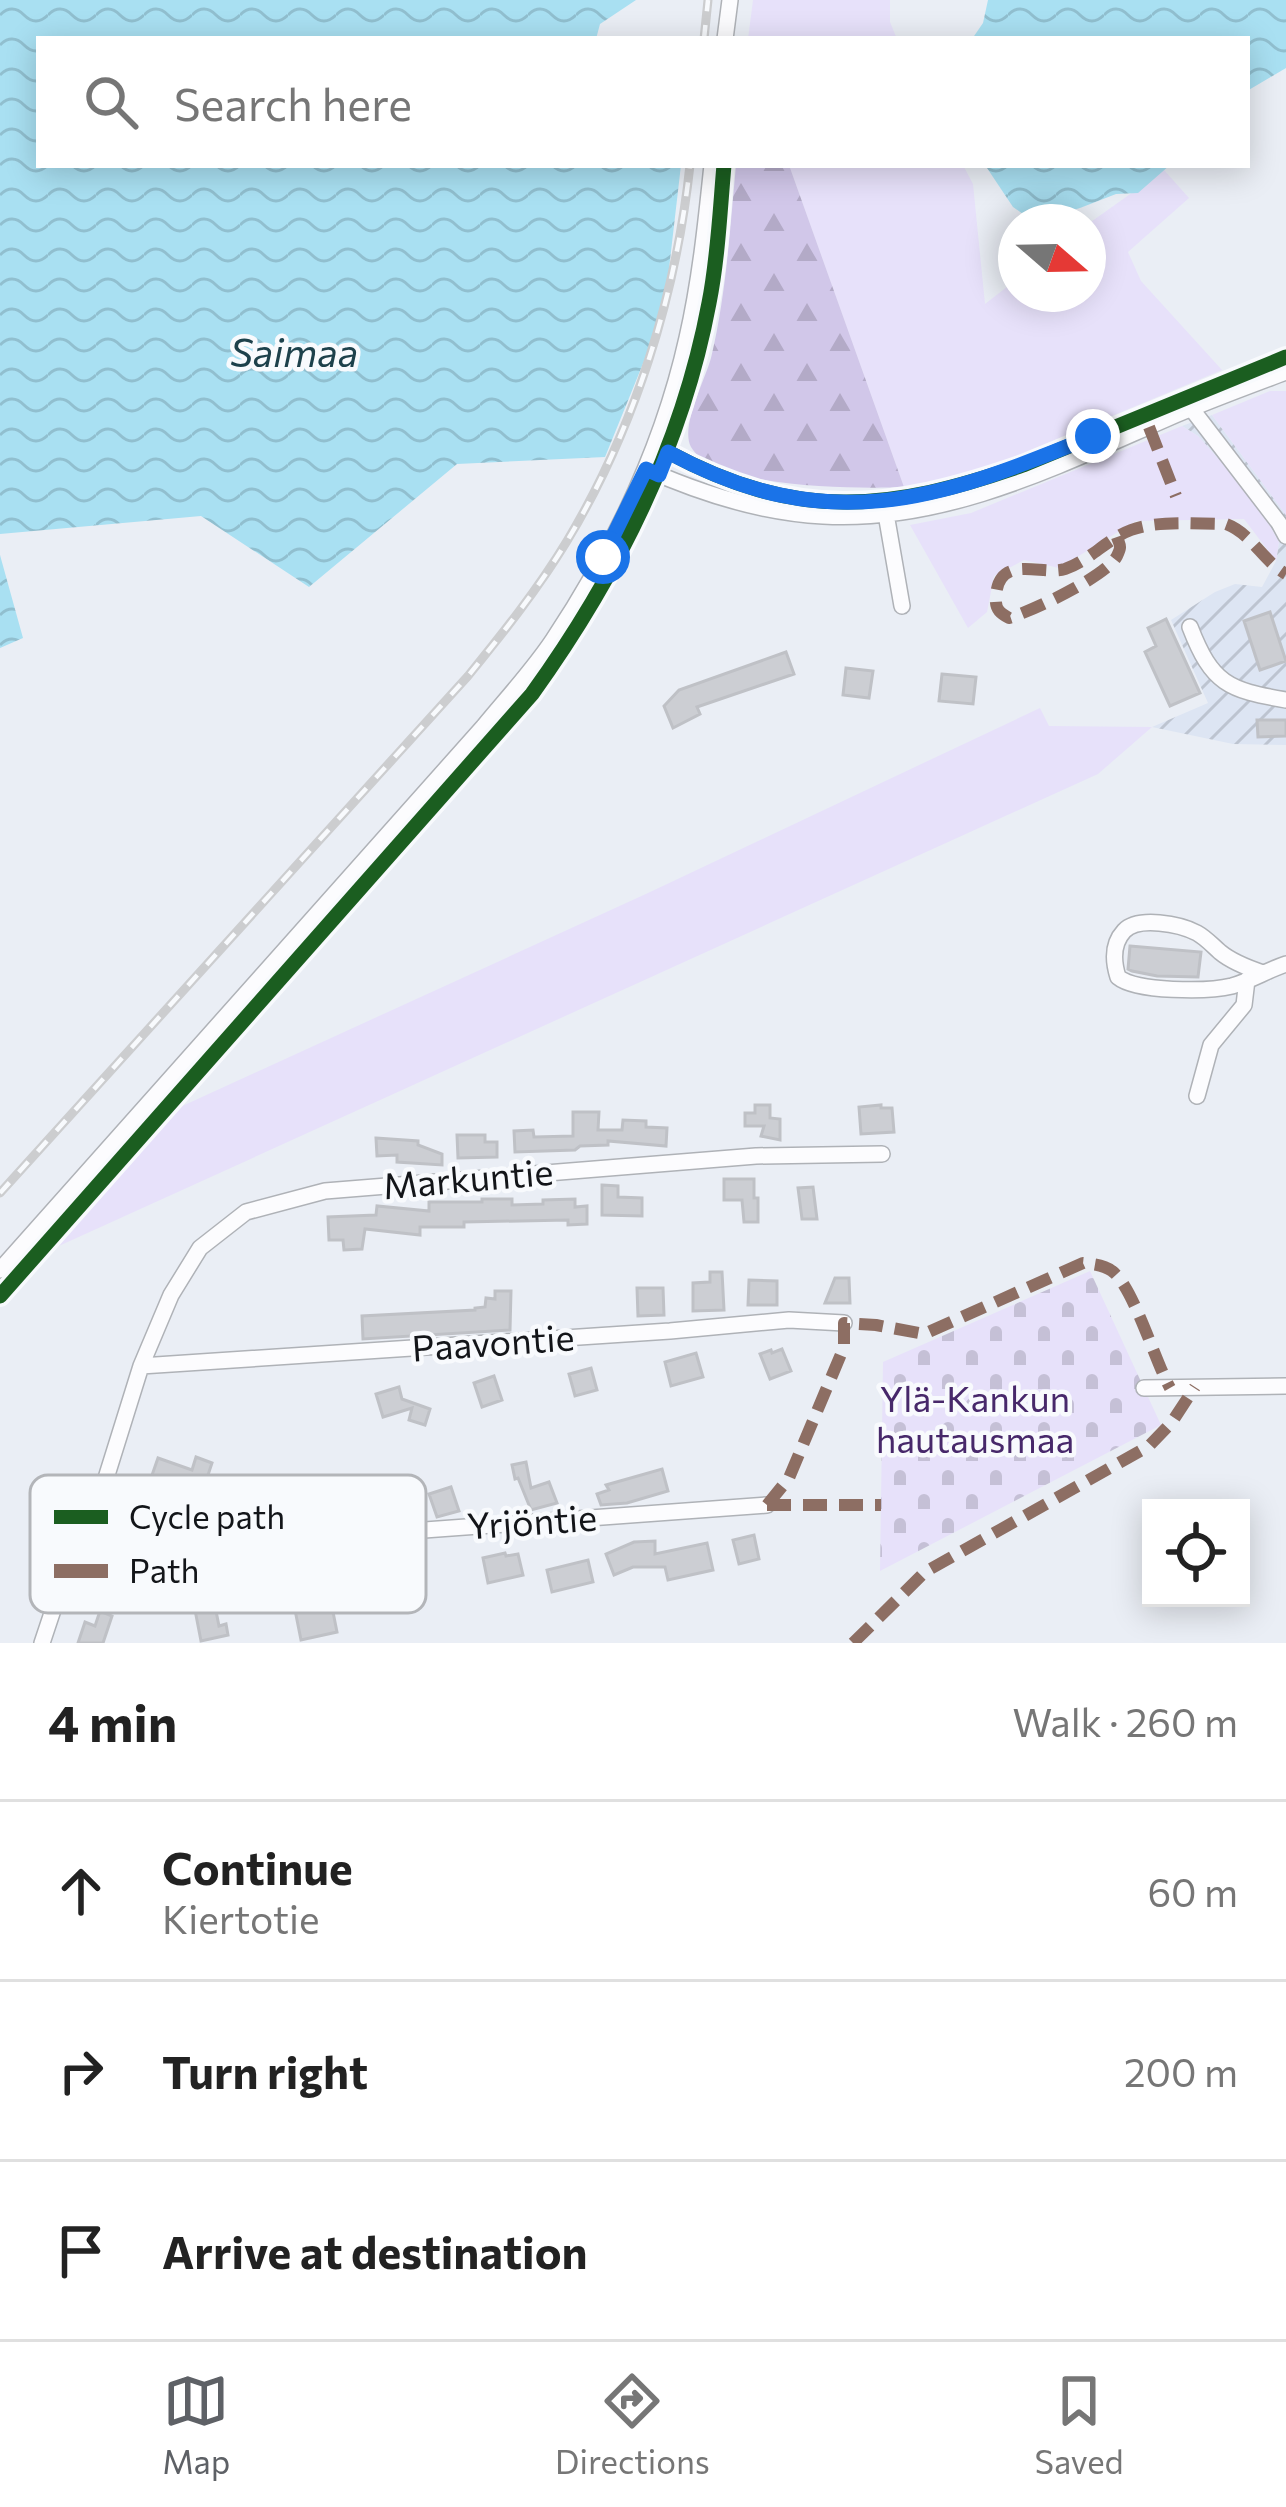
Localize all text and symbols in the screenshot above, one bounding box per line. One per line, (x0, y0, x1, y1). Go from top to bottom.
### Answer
search box (36, 36, 1250, 168)
icon: search (78, 69, 144, 135)
text: Search here (174, 75, 412, 130)
north arrow (998, 204, 1106, 312)
water label: Saimaa (230, 327, 358, 375)
route end (1066, 409, 1120, 463)
route start (576, 530, 630, 584)
street label: Markuntie (381, 1148, 555, 1206)
street label: Paavontie (410, 1313, 576, 1369)
park label: Ylä-Kankun hautausmaa (876, 1375, 1074, 1460)
legend (30, 1475, 426, 1613)
street label: Yrjöntie (466, 1494, 598, 1546)
text: Cycle path (129, 1495, 285, 1536)
map controls (1142, 1499, 1250, 1607)
button: locate (1142, 1499, 1250, 1607)
text: Path (129, 1549, 199, 1590)
text: 4 min (48, 1690, 177, 1753)
text: Walk · 260 m (1013, 1697, 1238, 1745)
text: Continue (162, 1839, 353, 1894)
icon: ahead (48, 1858, 114, 1924)
text: 60 m (1147, 1867, 1238, 1915)
text: Kiertotie (162, 1894, 320, 1942)
icon: right (48, 2038, 114, 2104)
text: Turn right (162, 2043, 368, 2098)
text: 200 m (1124, 2047, 1238, 2095)
icon: arrive (48, 2218, 114, 2284)
text: Arrive at destination (162, 2223, 588, 2278)
tab: Map (162, 2368, 230, 2481)
tab: Directions (555, 2368, 710, 2481)
tab: Saved (1035, 2368, 1124, 2481)

